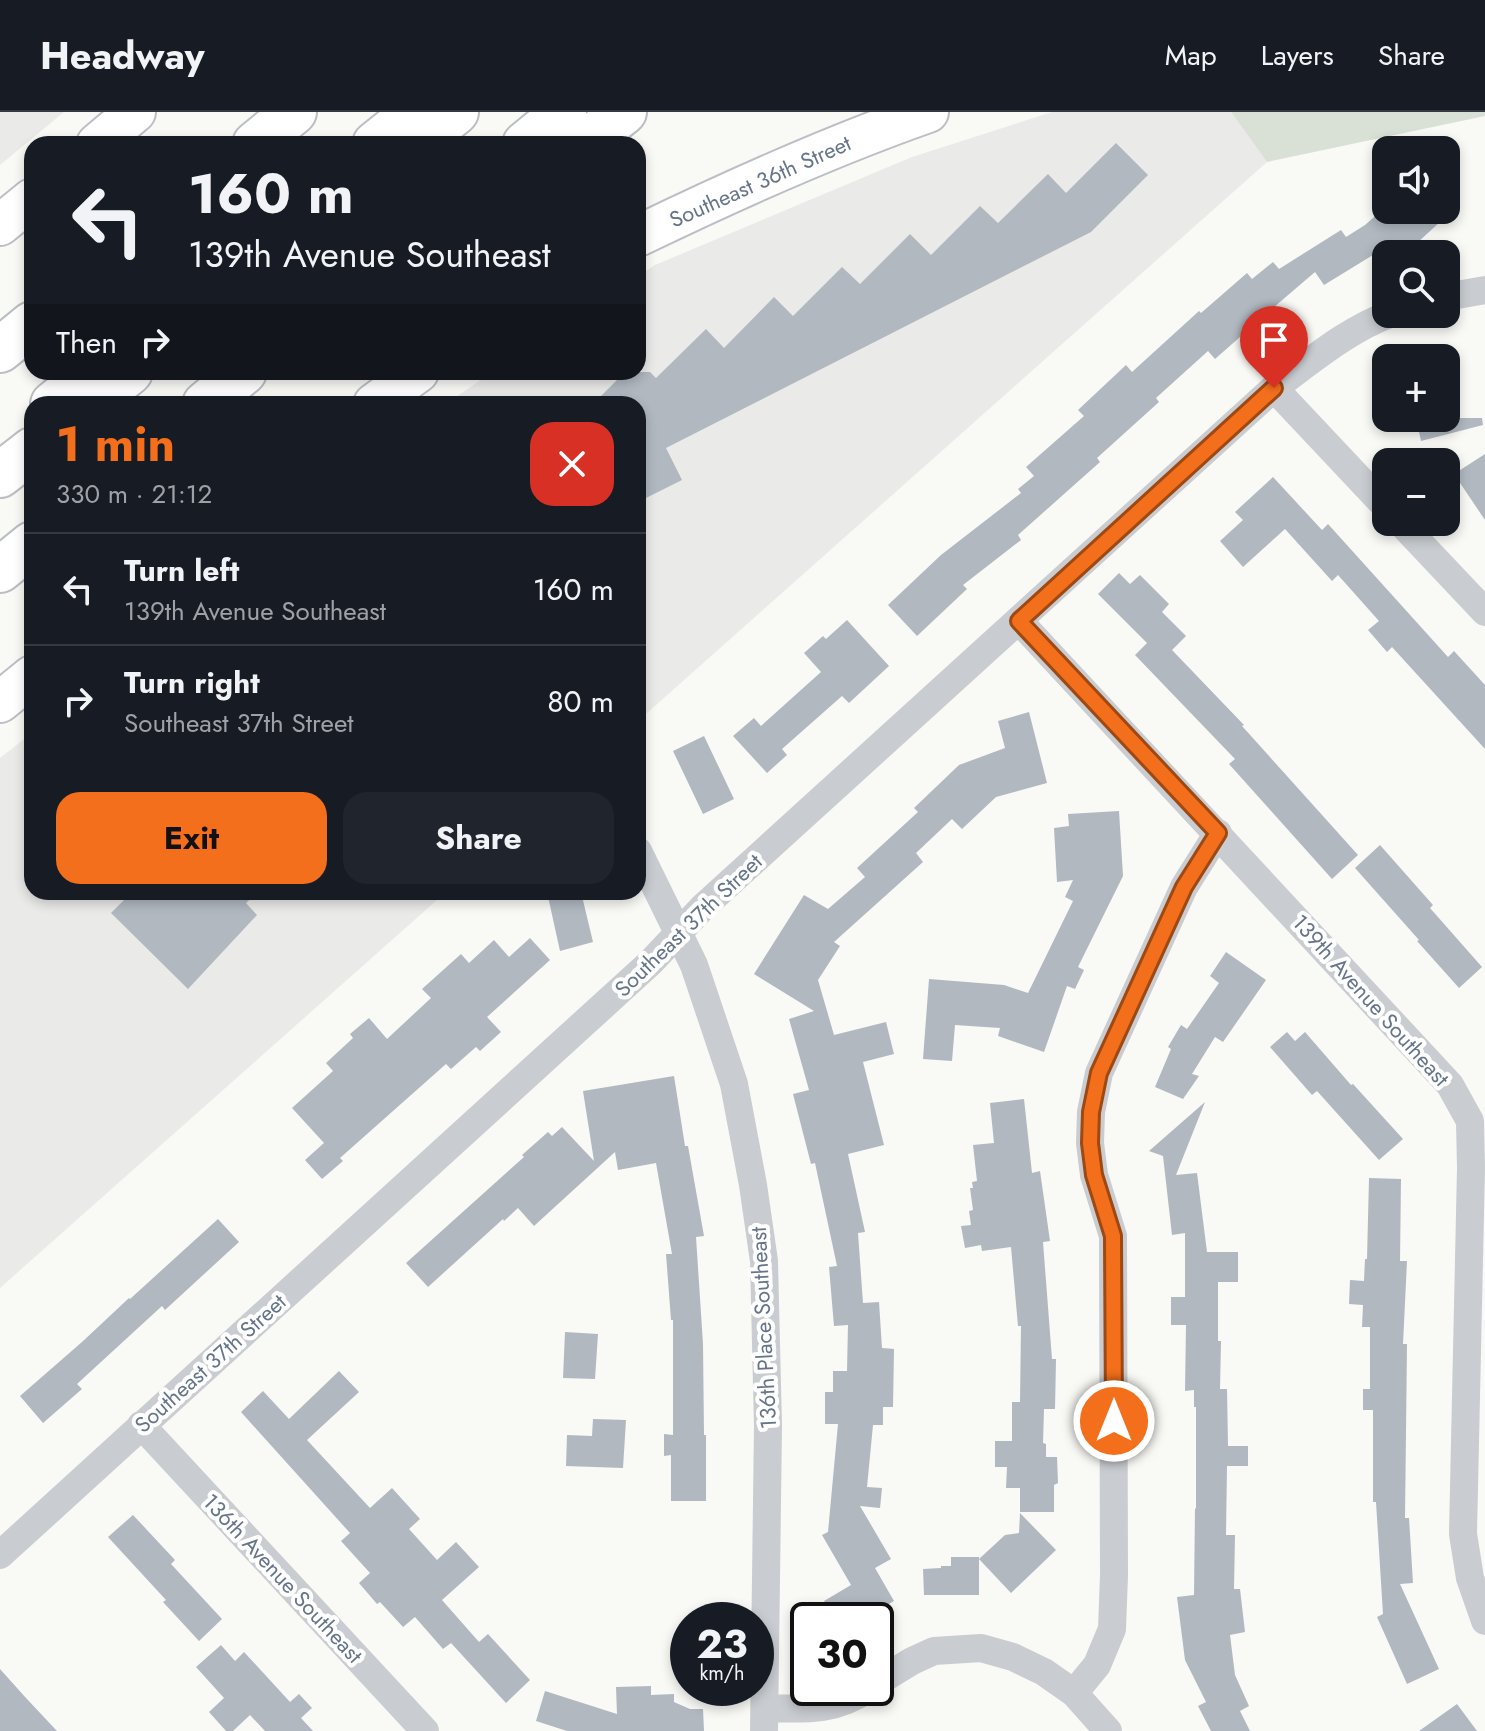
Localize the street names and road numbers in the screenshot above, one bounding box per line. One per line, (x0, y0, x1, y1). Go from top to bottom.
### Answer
street label: Southeast 36th Street (664, 126, 857, 235)
street label: Southeast 37th Street (607, 846, 770, 1004)
street label: 139th Avenue Southeast (1285, 907, 1458, 1094)
street label: 136th Place Southeast (742, 1225, 784, 1430)
street label: Southeast 37th Street (127, 1286, 293, 1440)
street label: 136th Avenue Southeast (196, 1486, 371, 1670)

